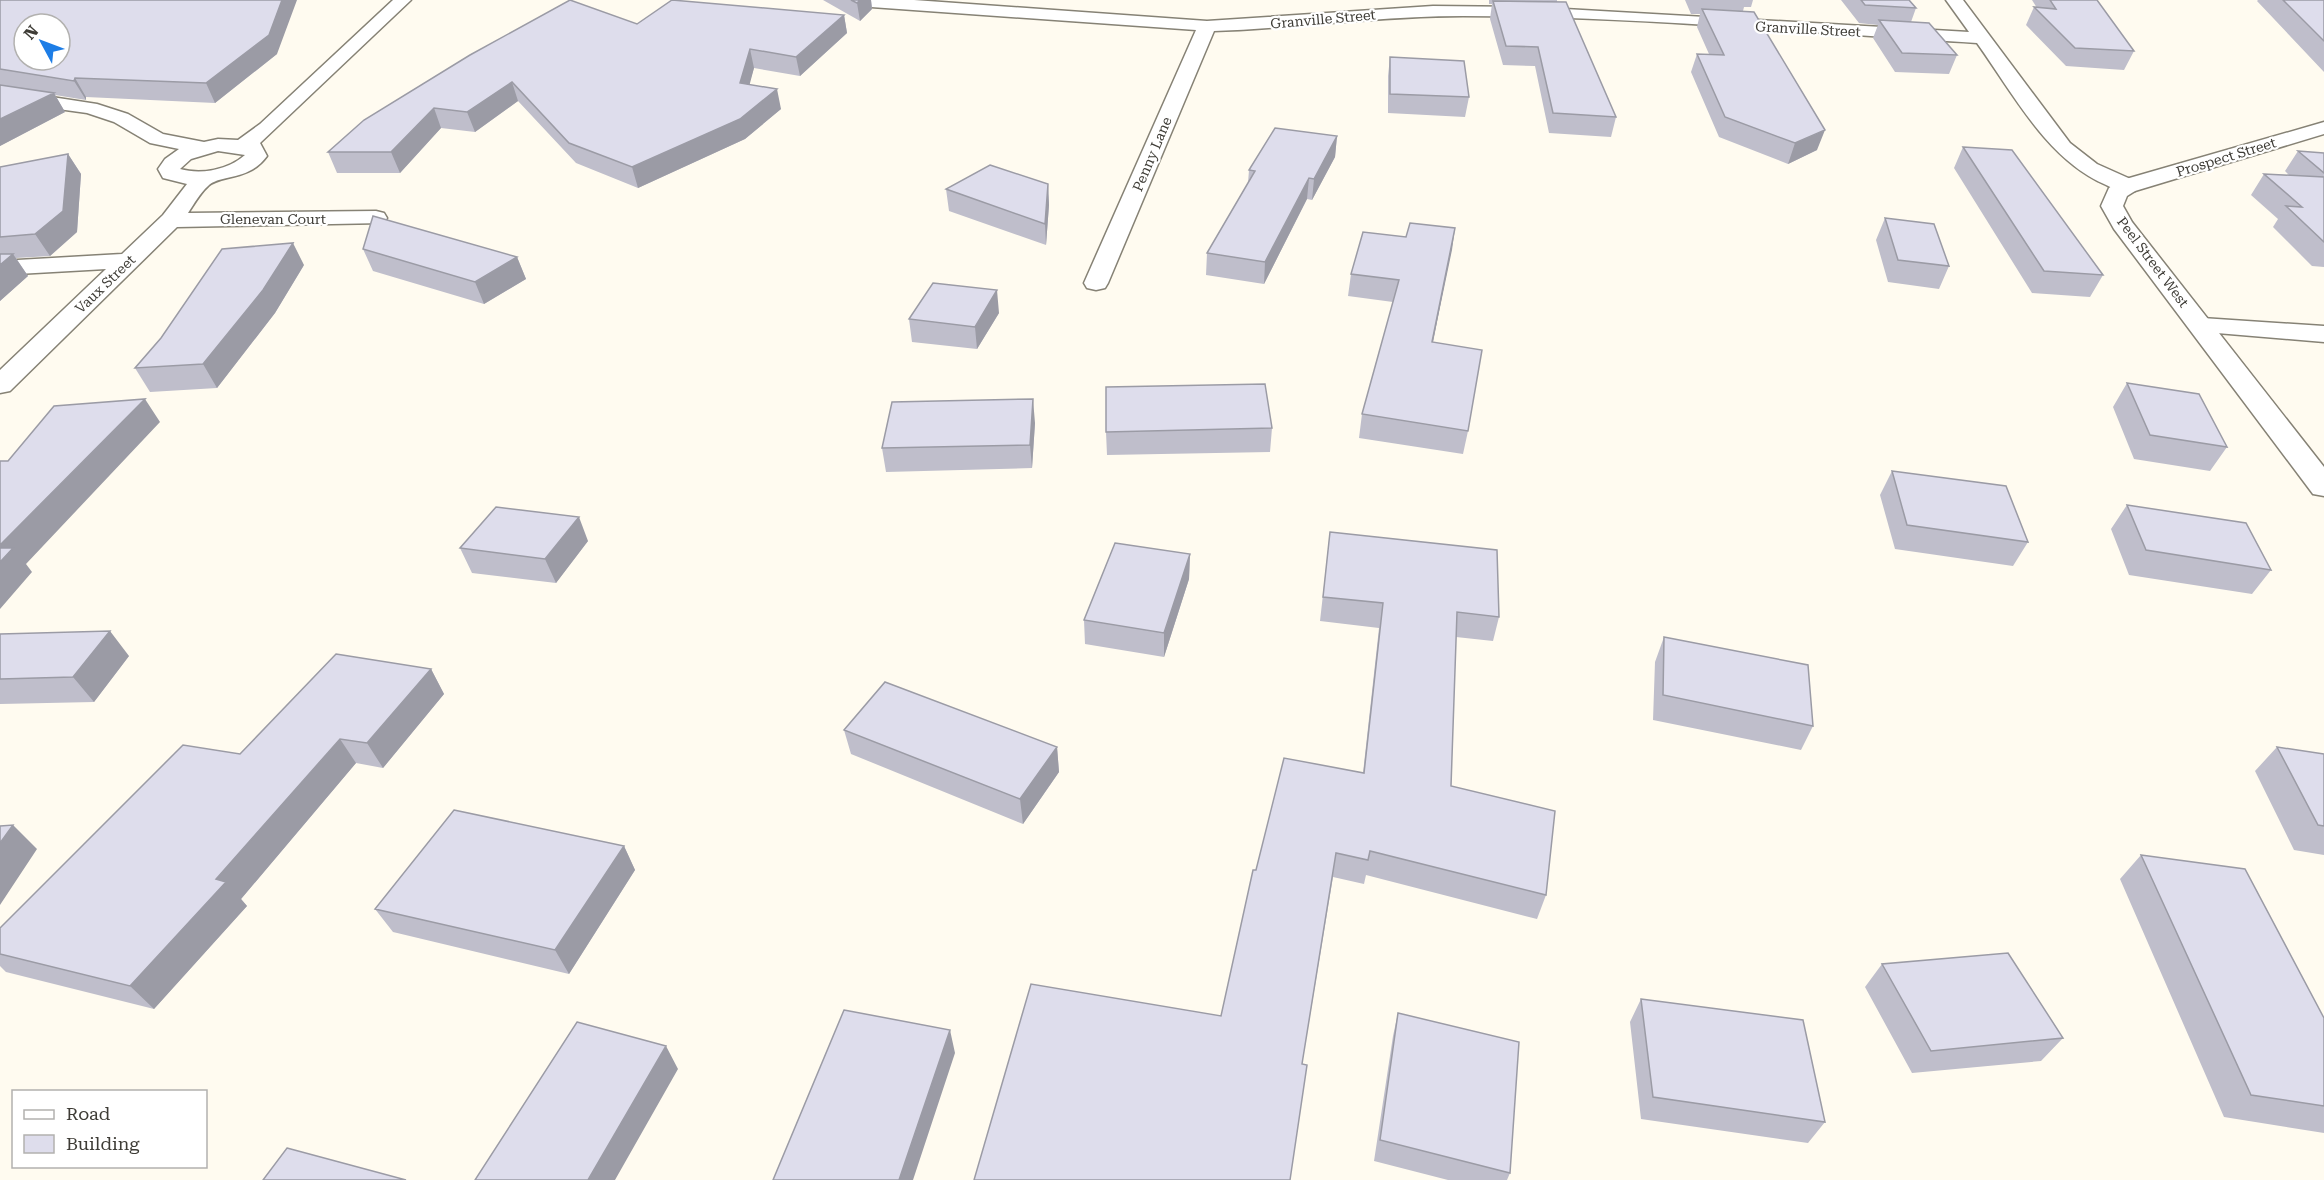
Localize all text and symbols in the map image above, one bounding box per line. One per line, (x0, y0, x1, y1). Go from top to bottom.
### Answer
street label: Granville Street (1270, 6, 1376, 32)
north arrow (12, 12, 72, 72)
street label: Granville Street (1755, 18, 1861, 40)
text: N (20, 22, 42, 43)
street label: Penny Lane (1129, 114, 1175, 194)
street label: Prospect Street (2174, 134, 2278, 180)
street label: Glenevan Court (220, 211, 326, 227)
street label: Peel Street West (2114, 214, 2192, 310)
street label: Vaux Street (72, 251, 138, 317)
legend (12, 1090, 207, 1168)
text: Road (66, 1103, 111, 1124)
text: Building (66, 1133, 140, 1154)

